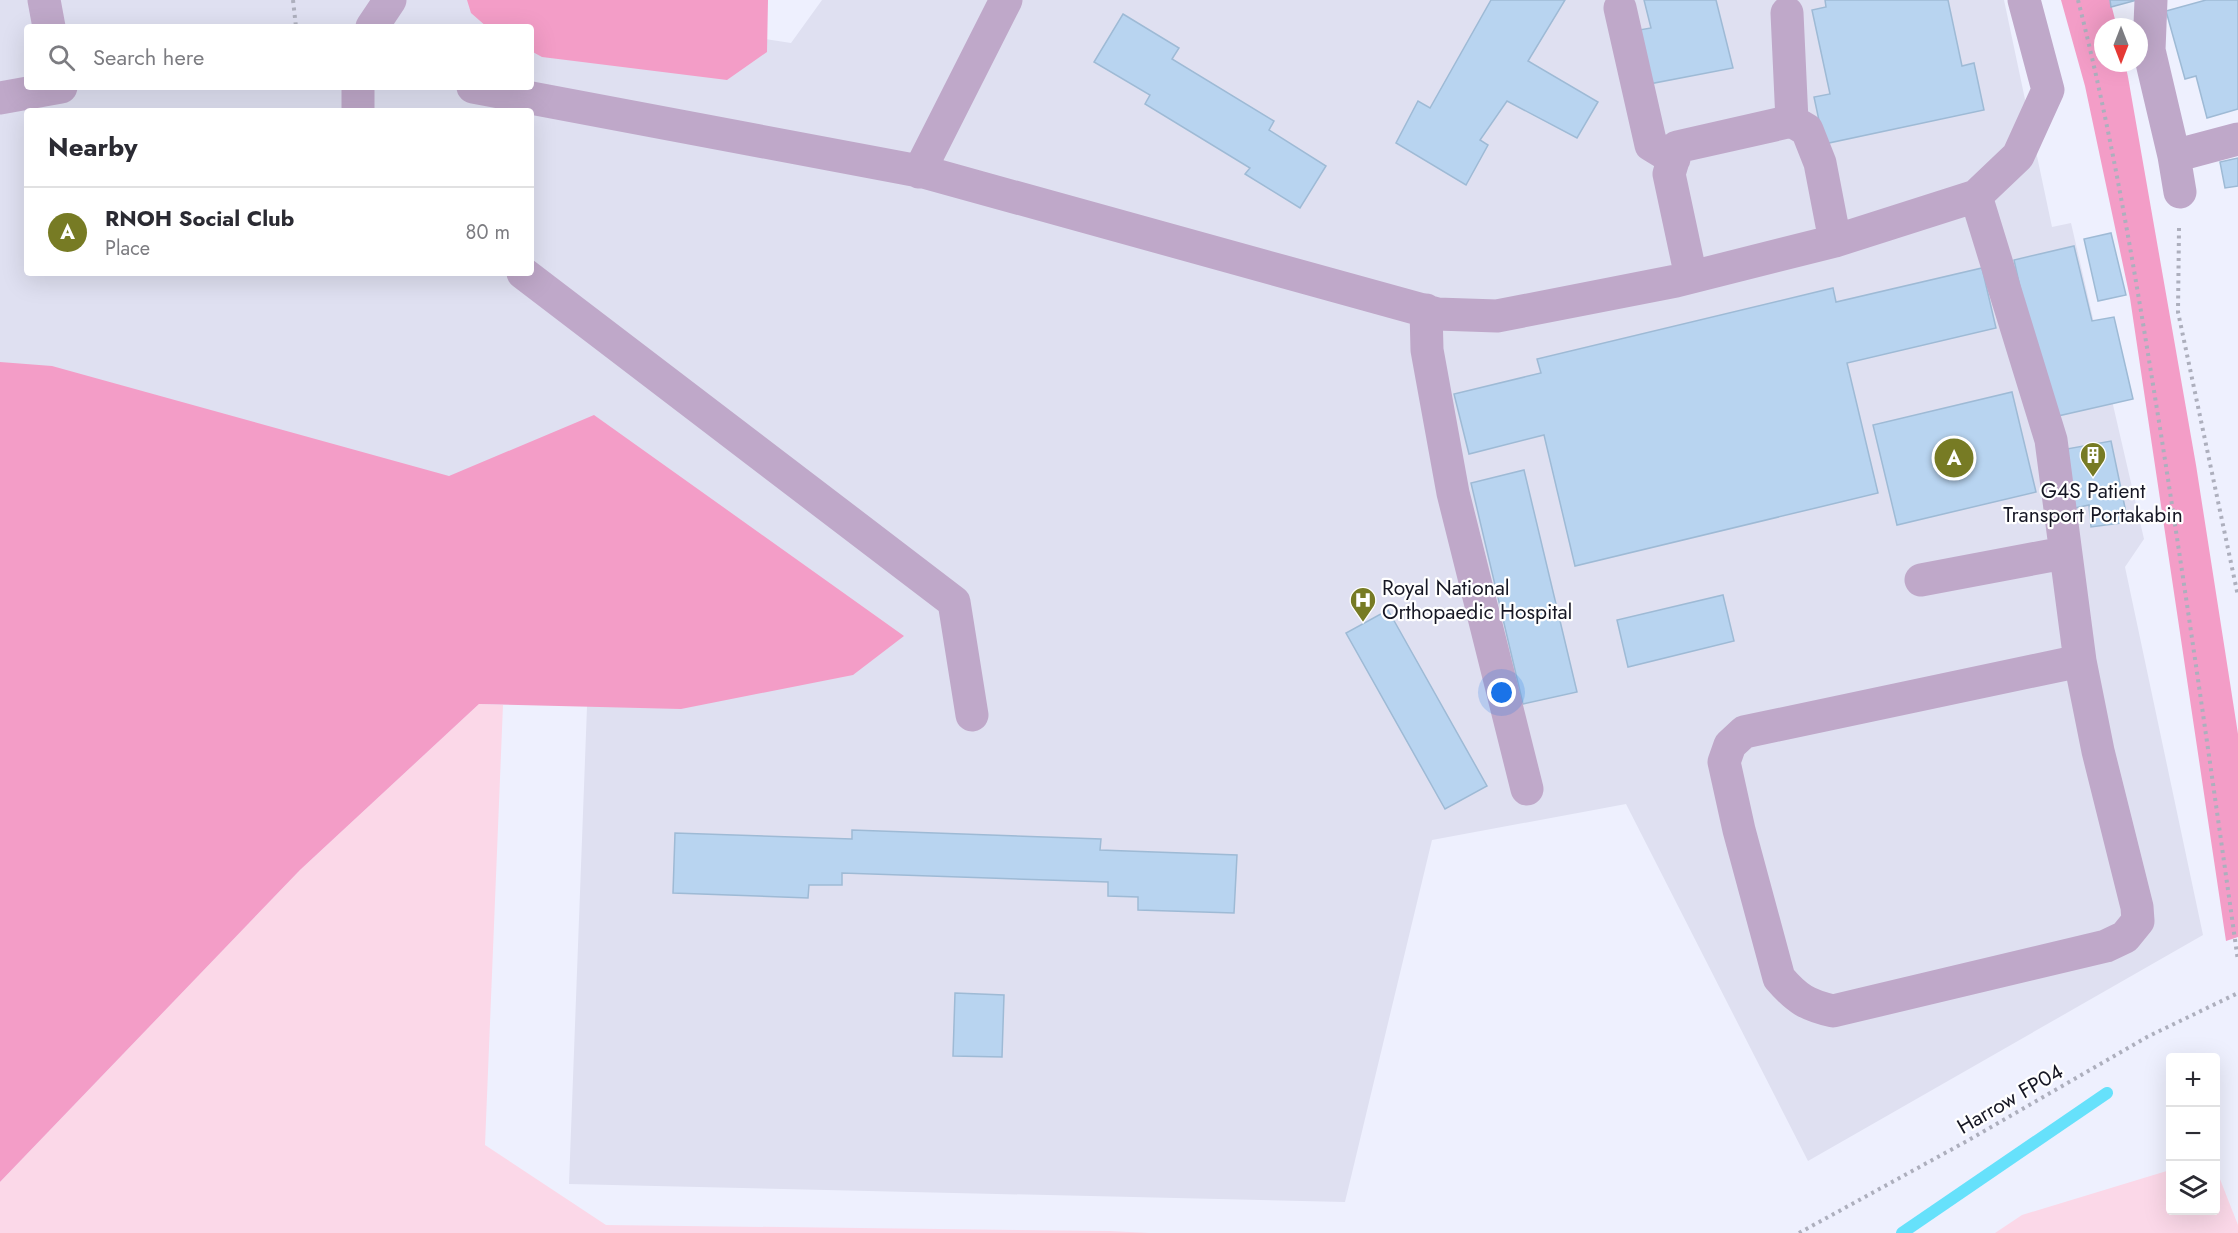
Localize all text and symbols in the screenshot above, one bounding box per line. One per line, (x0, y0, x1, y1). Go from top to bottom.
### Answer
north arrow (2094, 18, 2148, 72)
search box (24, 24, 534, 90)
icon: search (45, 41, 78, 74)
text: Search here (93, 41, 204, 73)
text: Nearby (48, 128, 137, 166)
text: RNOH Social Club (105, 202, 294, 234)
text: A (60, 218, 75, 247)
text: 80 m (465, 218, 510, 247)
text: Place (105, 234, 150, 263)
pin: A (1934, 436, 1974, 480)
building icon: G4S Patient Transport Portakabin (2078, 440, 2108, 478)
place label: G4S Patient Transport Portakabin (2003, 476, 2183, 530)
place label: Royal National Orthopaedic Hospital (1382, 573, 1572, 627)
hospital icon: Royal National Orthopaedic Hospital (1348, 585, 1378, 623)
your location (1487, 678, 1516, 707)
map controls (2166, 1053, 2220, 1215)
button: + (2166, 1053, 2220, 1107)
street label: Harrow FP04 (1951, 1057, 2069, 1141)
button: − (2166, 1107, 2220, 1161)
button: layers (2166, 1161, 2220, 1215)

